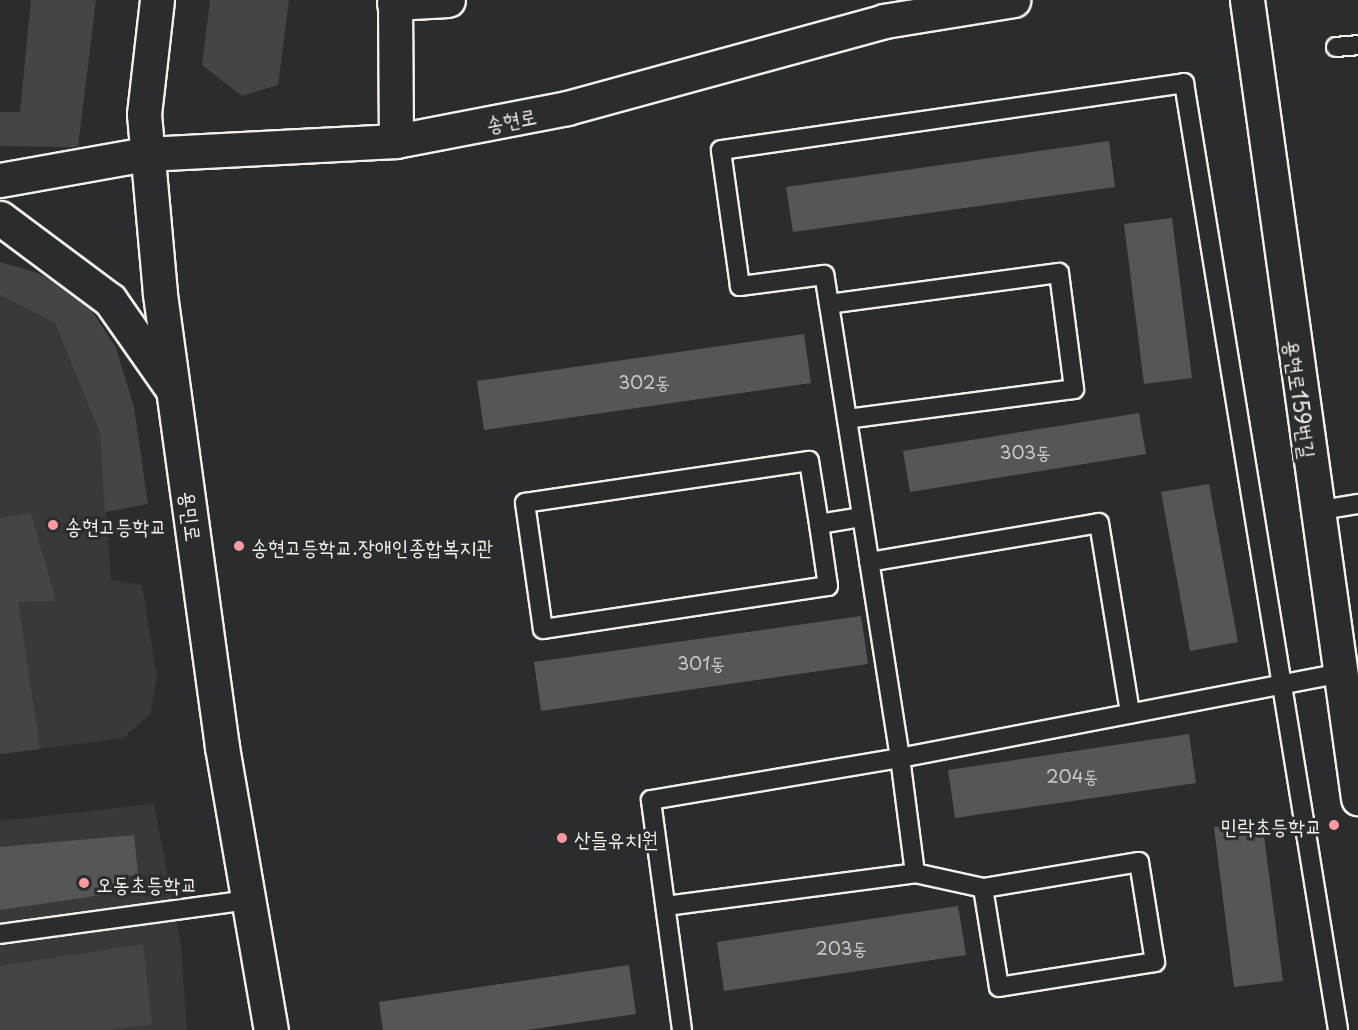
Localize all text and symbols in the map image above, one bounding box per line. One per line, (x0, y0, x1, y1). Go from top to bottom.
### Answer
street label: 송현로 (484, 102, 538, 136)
street label: 용현로159번길 (1280, 338, 1322, 460)
house number: 302동 (618, 371, 670, 393)
house number: 303동 (1000, 441, 1050, 463)
street label: 용민로 (176, 489, 208, 543)
place label: 송현고등학교 (65, 512, 166, 538)
marker: 송현고등학교 (46, 518, 60, 532)
place label: 송현고등학교.장애인종합복지관 (251, 533, 493, 559)
marker: 송현고등학교.장애인종합복지관 (232, 539, 246, 553)
house number: 301동 (677, 652, 725, 674)
house number: 204동 (1046, 765, 1098, 787)
place label: 민락초등학교 (1221, 812, 1322, 838)
marker: 민락초등학교 (1327, 818, 1341, 832)
place label: 산들유치원 (574, 825, 658, 851)
marker: 산들유치원 (555, 831, 569, 845)
place label: 오동초등학교 (96, 870, 197, 896)
marker: 오동초등학교 (77, 876, 91, 890)
house number: 203동 (815, 937, 867, 959)

